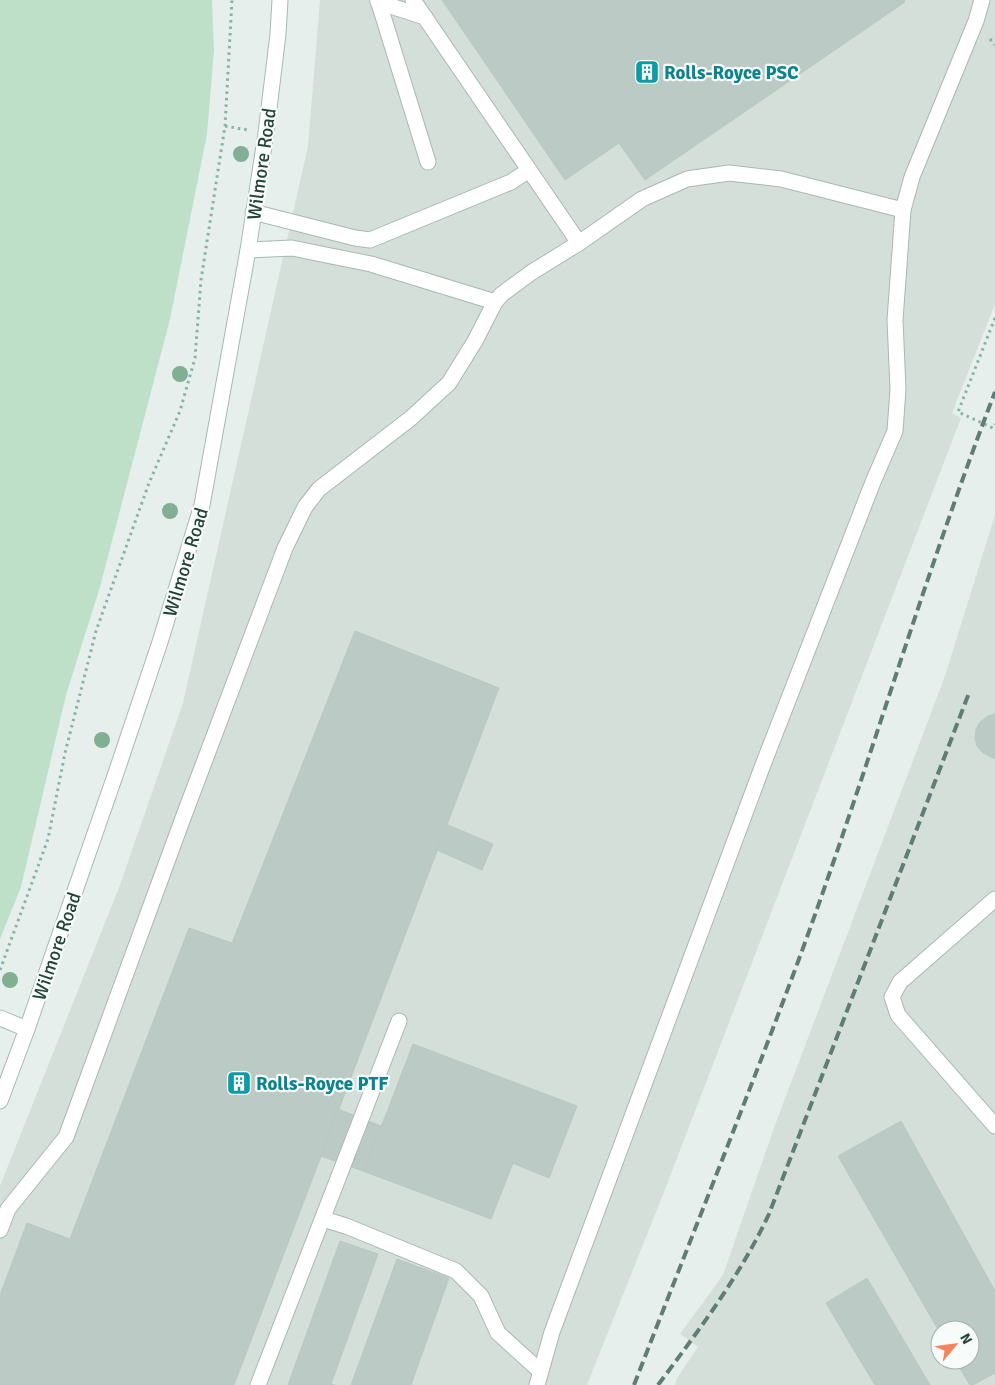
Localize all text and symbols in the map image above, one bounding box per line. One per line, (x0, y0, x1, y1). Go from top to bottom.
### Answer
building icon: Rolls-Royce PSC (634, 59, 660, 85)
place label: Rolls-Royce PSC (664, 61, 799, 85)
street label: Wilmore Road (242, 107, 282, 222)
street label: Wilmore Road (158, 505, 214, 620)
street label: Wilmore Road (27, 889, 87, 1004)
building icon: Rolls-Royce PTF (226, 1070, 252, 1096)
place label: Rolls-Royce PTF (256, 1072, 388, 1096)
north arrow (930, 1320, 980, 1370)
text: N (956, 1331, 976, 1347)

